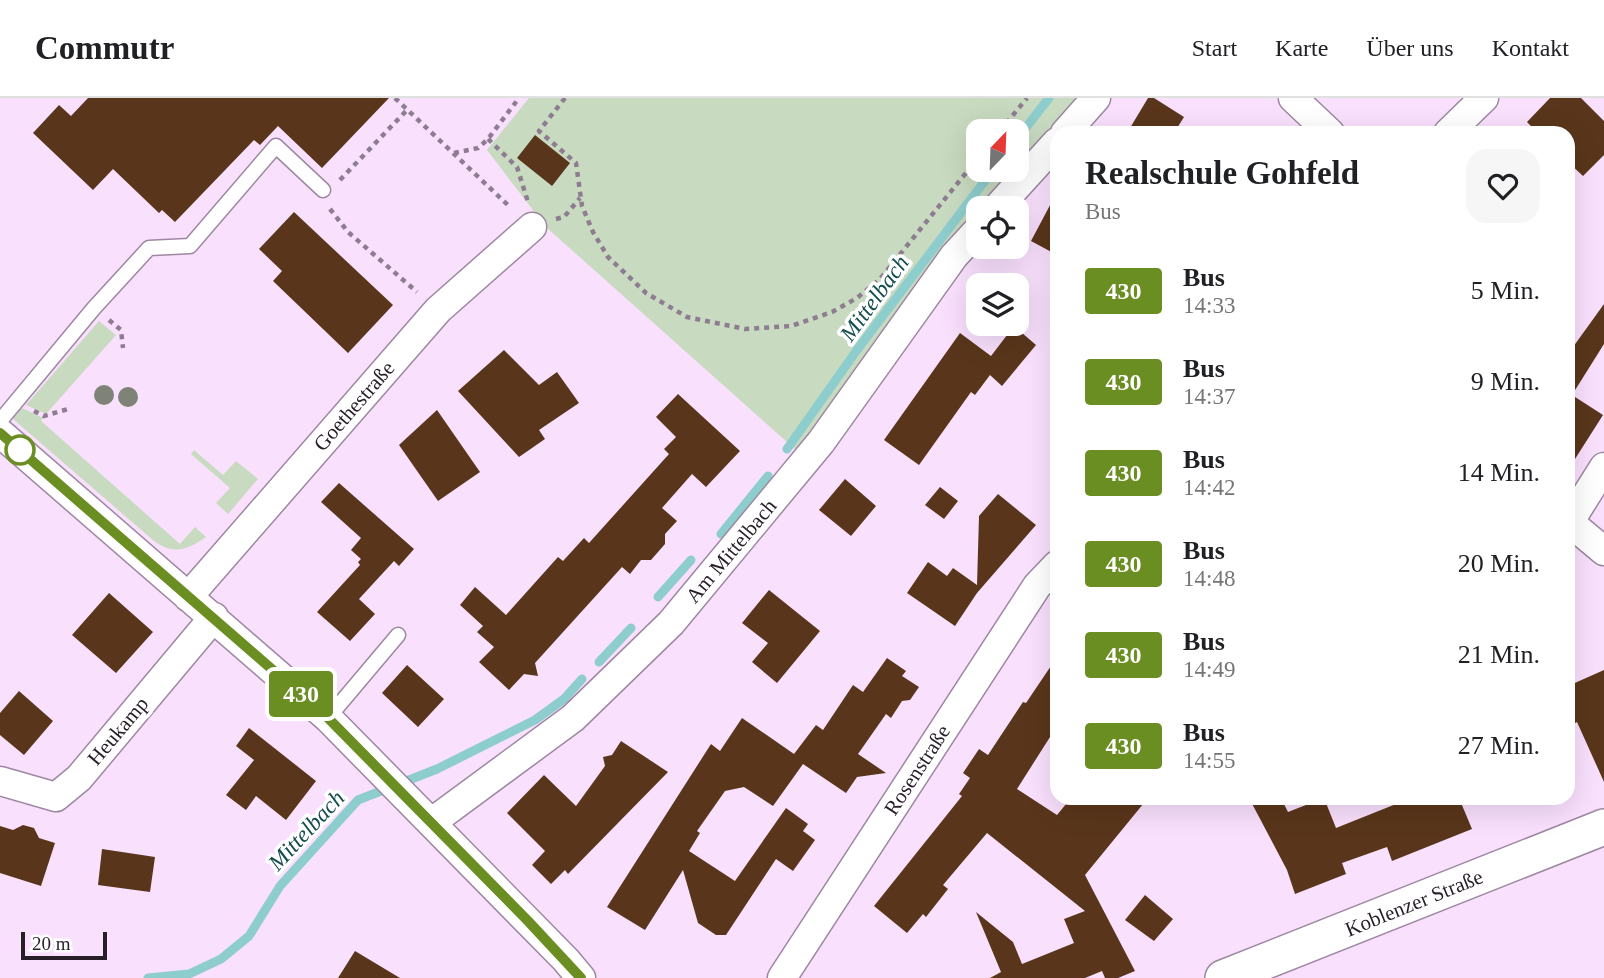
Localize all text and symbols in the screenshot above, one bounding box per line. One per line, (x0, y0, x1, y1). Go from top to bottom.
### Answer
text: Commutr (35, 30, 174, 66)
text: Start (1192, 35, 1237, 61)
text: Karte (1275, 35, 1328, 61)
text: Über uns (1366, 35, 1454, 61)
text: Kontakt (1492, 35, 1569, 61)
north arrow (966, 119, 1029, 182)
map controls (966, 119, 1029, 336)
button: heart (1466, 149, 1540, 223)
text: Realschule Gohfeld (1085, 155, 1359, 191)
button: locate (966, 196, 1029, 259)
text: Bus (1085, 199, 1121, 224)
water label: Mittelbach (834, 251, 914, 347)
text: Bus (1183, 263, 1225, 292)
button: layers (966, 273, 1029, 336)
text: 5 Min. (1471, 276, 1540, 305)
text: 430 (1106, 278, 1142, 304)
text: 14:33 (1183, 293, 1235, 318)
text: Bus (1183, 354, 1225, 383)
street label: Goethestraße (309, 356, 399, 456)
text: 9 Min. (1471, 367, 1540, 396)
text: 430 (1106, 369, 1142, 395)
text: 14:37 (1183, 384, 1235, 409)
unlabelled marker (5, 435, 35, 465)
text: Bus (1183, 445, 1225, 474)
text: 14 Min. (1458, 458, 1540, 487)
text: 430 (1106, 460, 1142, 486)
text: 14:42 (1183, 475, 1235, 500)
street label: Am Mittelbach (681, 494, 782, 608)
text: Bus (1183, 536, 1225, 565)
text: 20 Min. (1458, 549, 1540, 578)
text: 430 (1106, 551, 1142, 577)
text: 14:48 (1183, 566, 1235, 591)
text: Bus (1183, 627, 1225, 656)
text: 21 Min. (1458, 640, 1540, 669)
text: 430 (1106, 642, 1142, 668)
text: 14:49 (1183, 657, 1235, 682)
line badge: 430 (261, 671, 341, 717)
text: 430 (283, 681, 319, 707)
street label: Heukamp (83, 692, 153, 770)
text: Bus (1183, 718, 1225, 747)
street label: Rosenstraße (879, 720, 955, 820)
text: 27 Min. (1458, 731, 1540, 760)
text: 430 (1106, 733, 1142, 759)
text: 14:55 (1183, 748, 1235, 773)
water label: Mittelbach (263, 785, 349, 876)
street label: Koblenzer Straße (1342, 864, 1486, 942)
scale bar (21, 929, 107, 961)
text: 20 m (32, 933, 71, 954)

